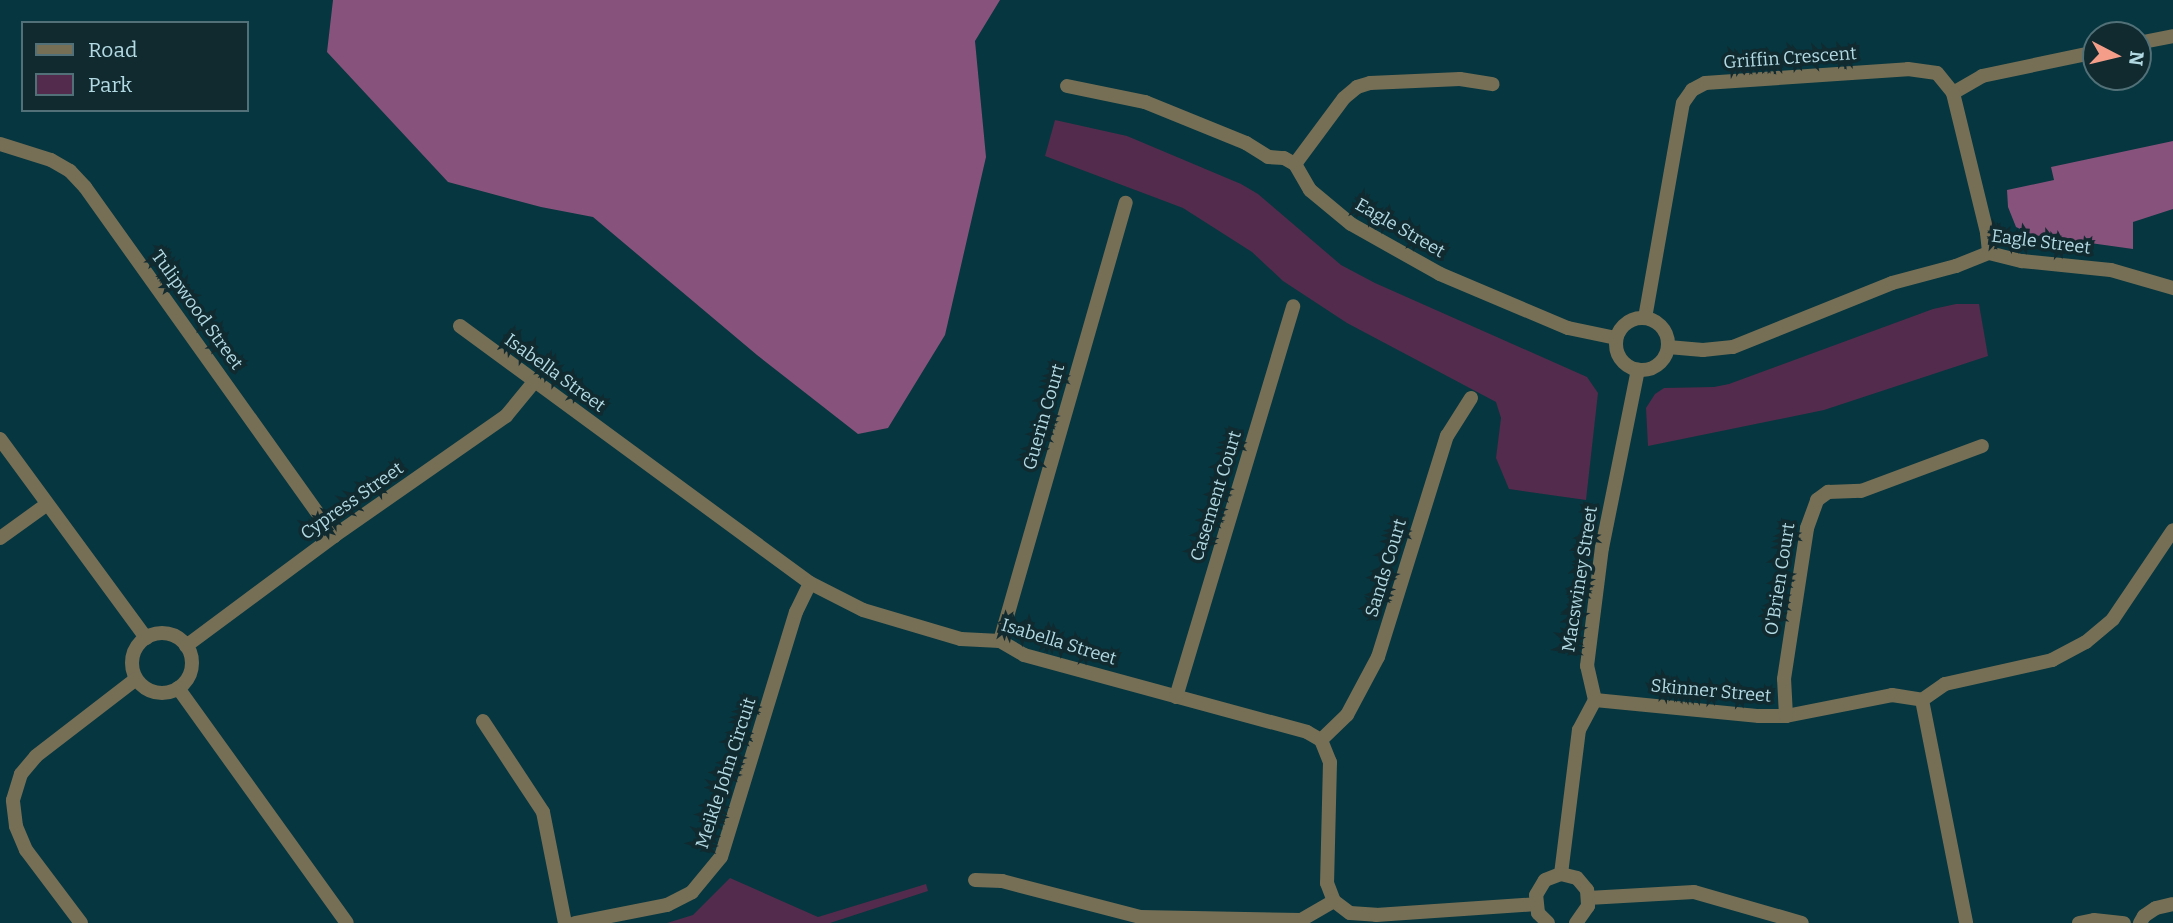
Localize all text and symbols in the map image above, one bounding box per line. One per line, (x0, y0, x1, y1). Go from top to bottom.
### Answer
legend (21, 21, 248, 112)
north arrow (2082, 21, 2152, 91)
text: Road (88, 37, 137, 63)
street label: Griffin Crescent (1723, 43, 1857, 73)
text: N (2124, 50, 2149, 67)
text: Park (88, 72, 132, 98)
street label: Eagle Street (1351, 194, 1449, 262)
street label: Eagle Street (1990, 225, 2092, 259)
street label: Tulipwood Street (146, 246, 248, 374)
street label: Isabella Street (500, 329, 610, 417)
street label: Guerin Court (1019, 362, 1069, 472)
street label: Casement Court (1186, 428, 1246, 564)
street label: Cypress Street (297, 458, 407, 544)
street label: Macswiney Street (1558, 504, 1602, 654)
street label: Sands Court (1361, 516, 1411, 620)
street label: O'Brien Court (1760, 521, 1800, 637)
street label: Isabella Street (999, 614, 1119, 670)
street label: Skinner Street (1650, 675, 1772, 707)
street label: Meikle John Circuit (691, 695, 761, 851)

